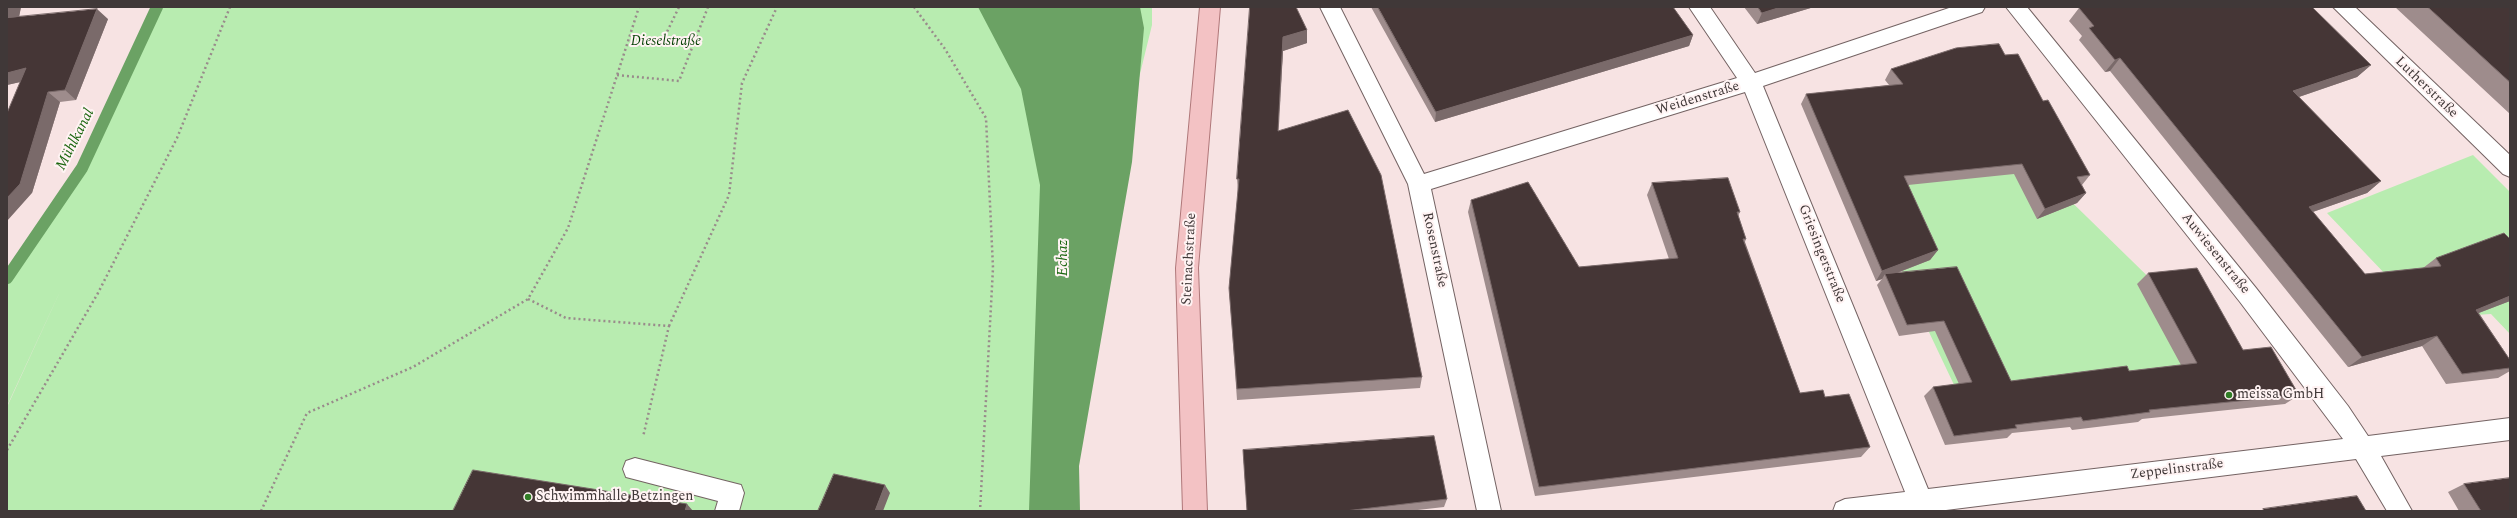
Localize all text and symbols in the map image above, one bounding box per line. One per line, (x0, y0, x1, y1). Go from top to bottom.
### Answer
park label: Dieselstraße (631, 34, 701, 50)
street label: Lutherstraße (2391, 54, 2461, 122)
street label: Weidenstraße (1654, 78, 1742, 120)
water label: Mühlkanal (53, 106, 99, 174)
street label: Griesingerstraße (1794, 202, 1848, 306)
street label: Auwiesenstraße (2177, 210, 2253, 298)
street label: Rosenstraße (1418, 211, 1450, 289)
street label: Steinachstraße (1179, 213, 1201, 305)
water label: Echaz (1055, 240, 1073, 276)
place label: meissa GmbH (2237, 387, 2324, 403)
marker: meissa GmbH (2224, 390, 2234, 400)
street label: Zeppelinstraße (2129, 456, 2225, 484)
place label: Schwimmhalle Betzingen (536, 489, 694, 505)
marker: Schwimmhalle Betzingen (523, 492, 533, 502)

